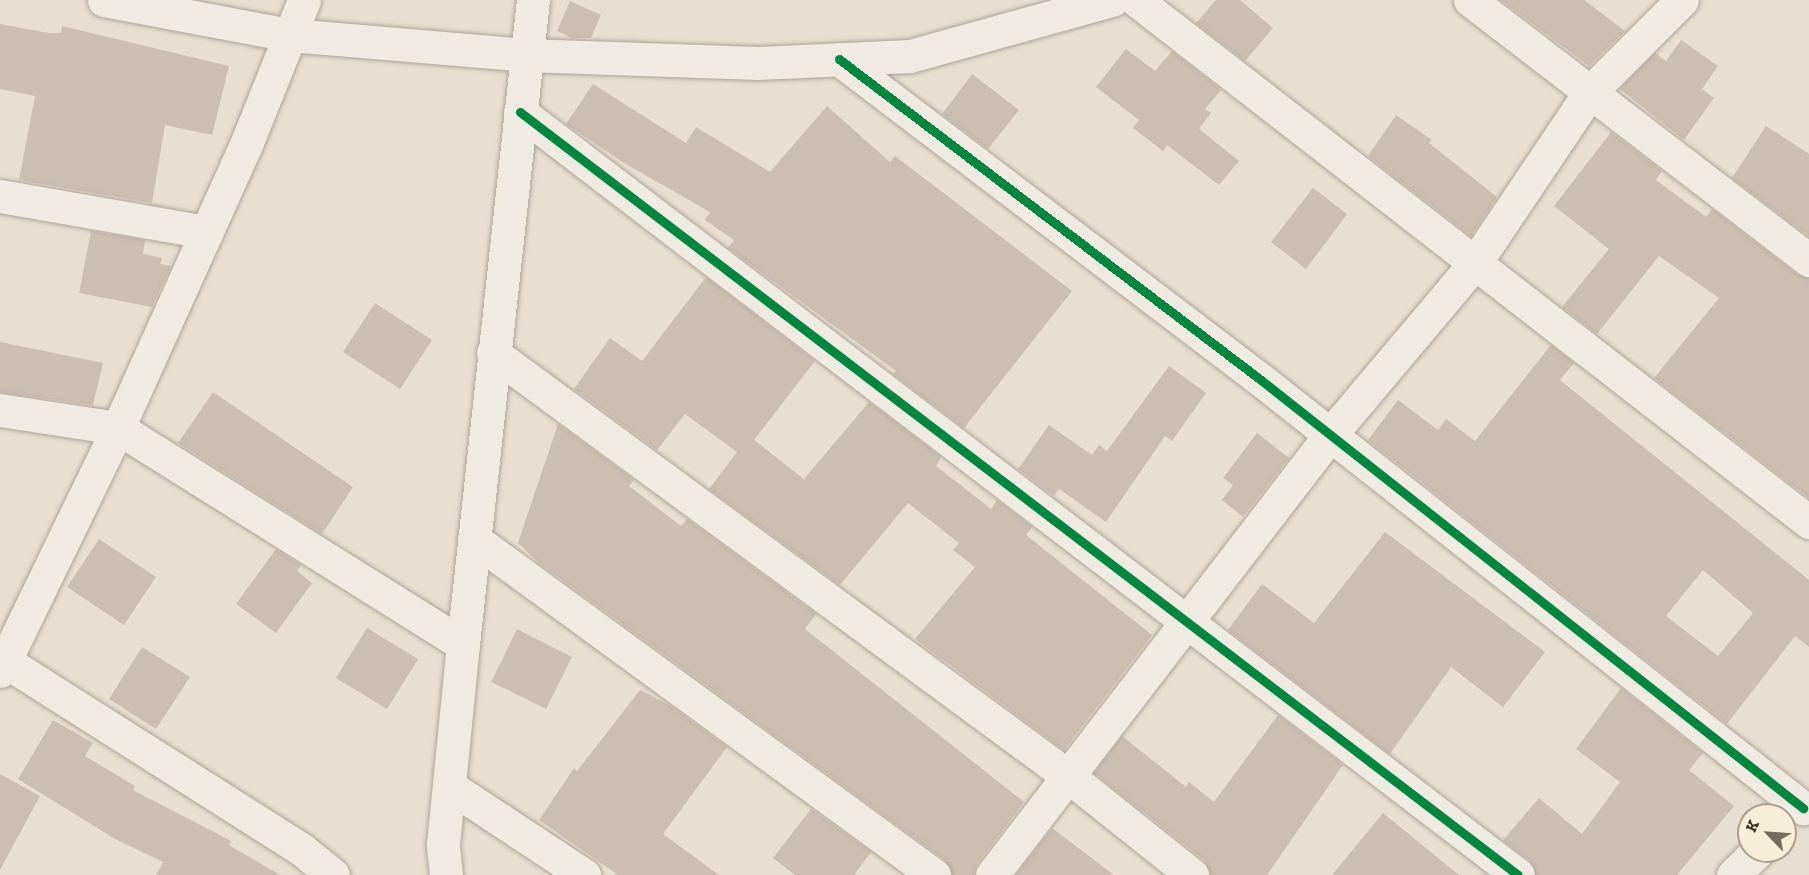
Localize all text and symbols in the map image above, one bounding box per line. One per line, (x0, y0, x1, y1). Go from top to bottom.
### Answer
north arrow (1737, 803, 1797, 863)
text: K (1741, 817, 1763, 835)

